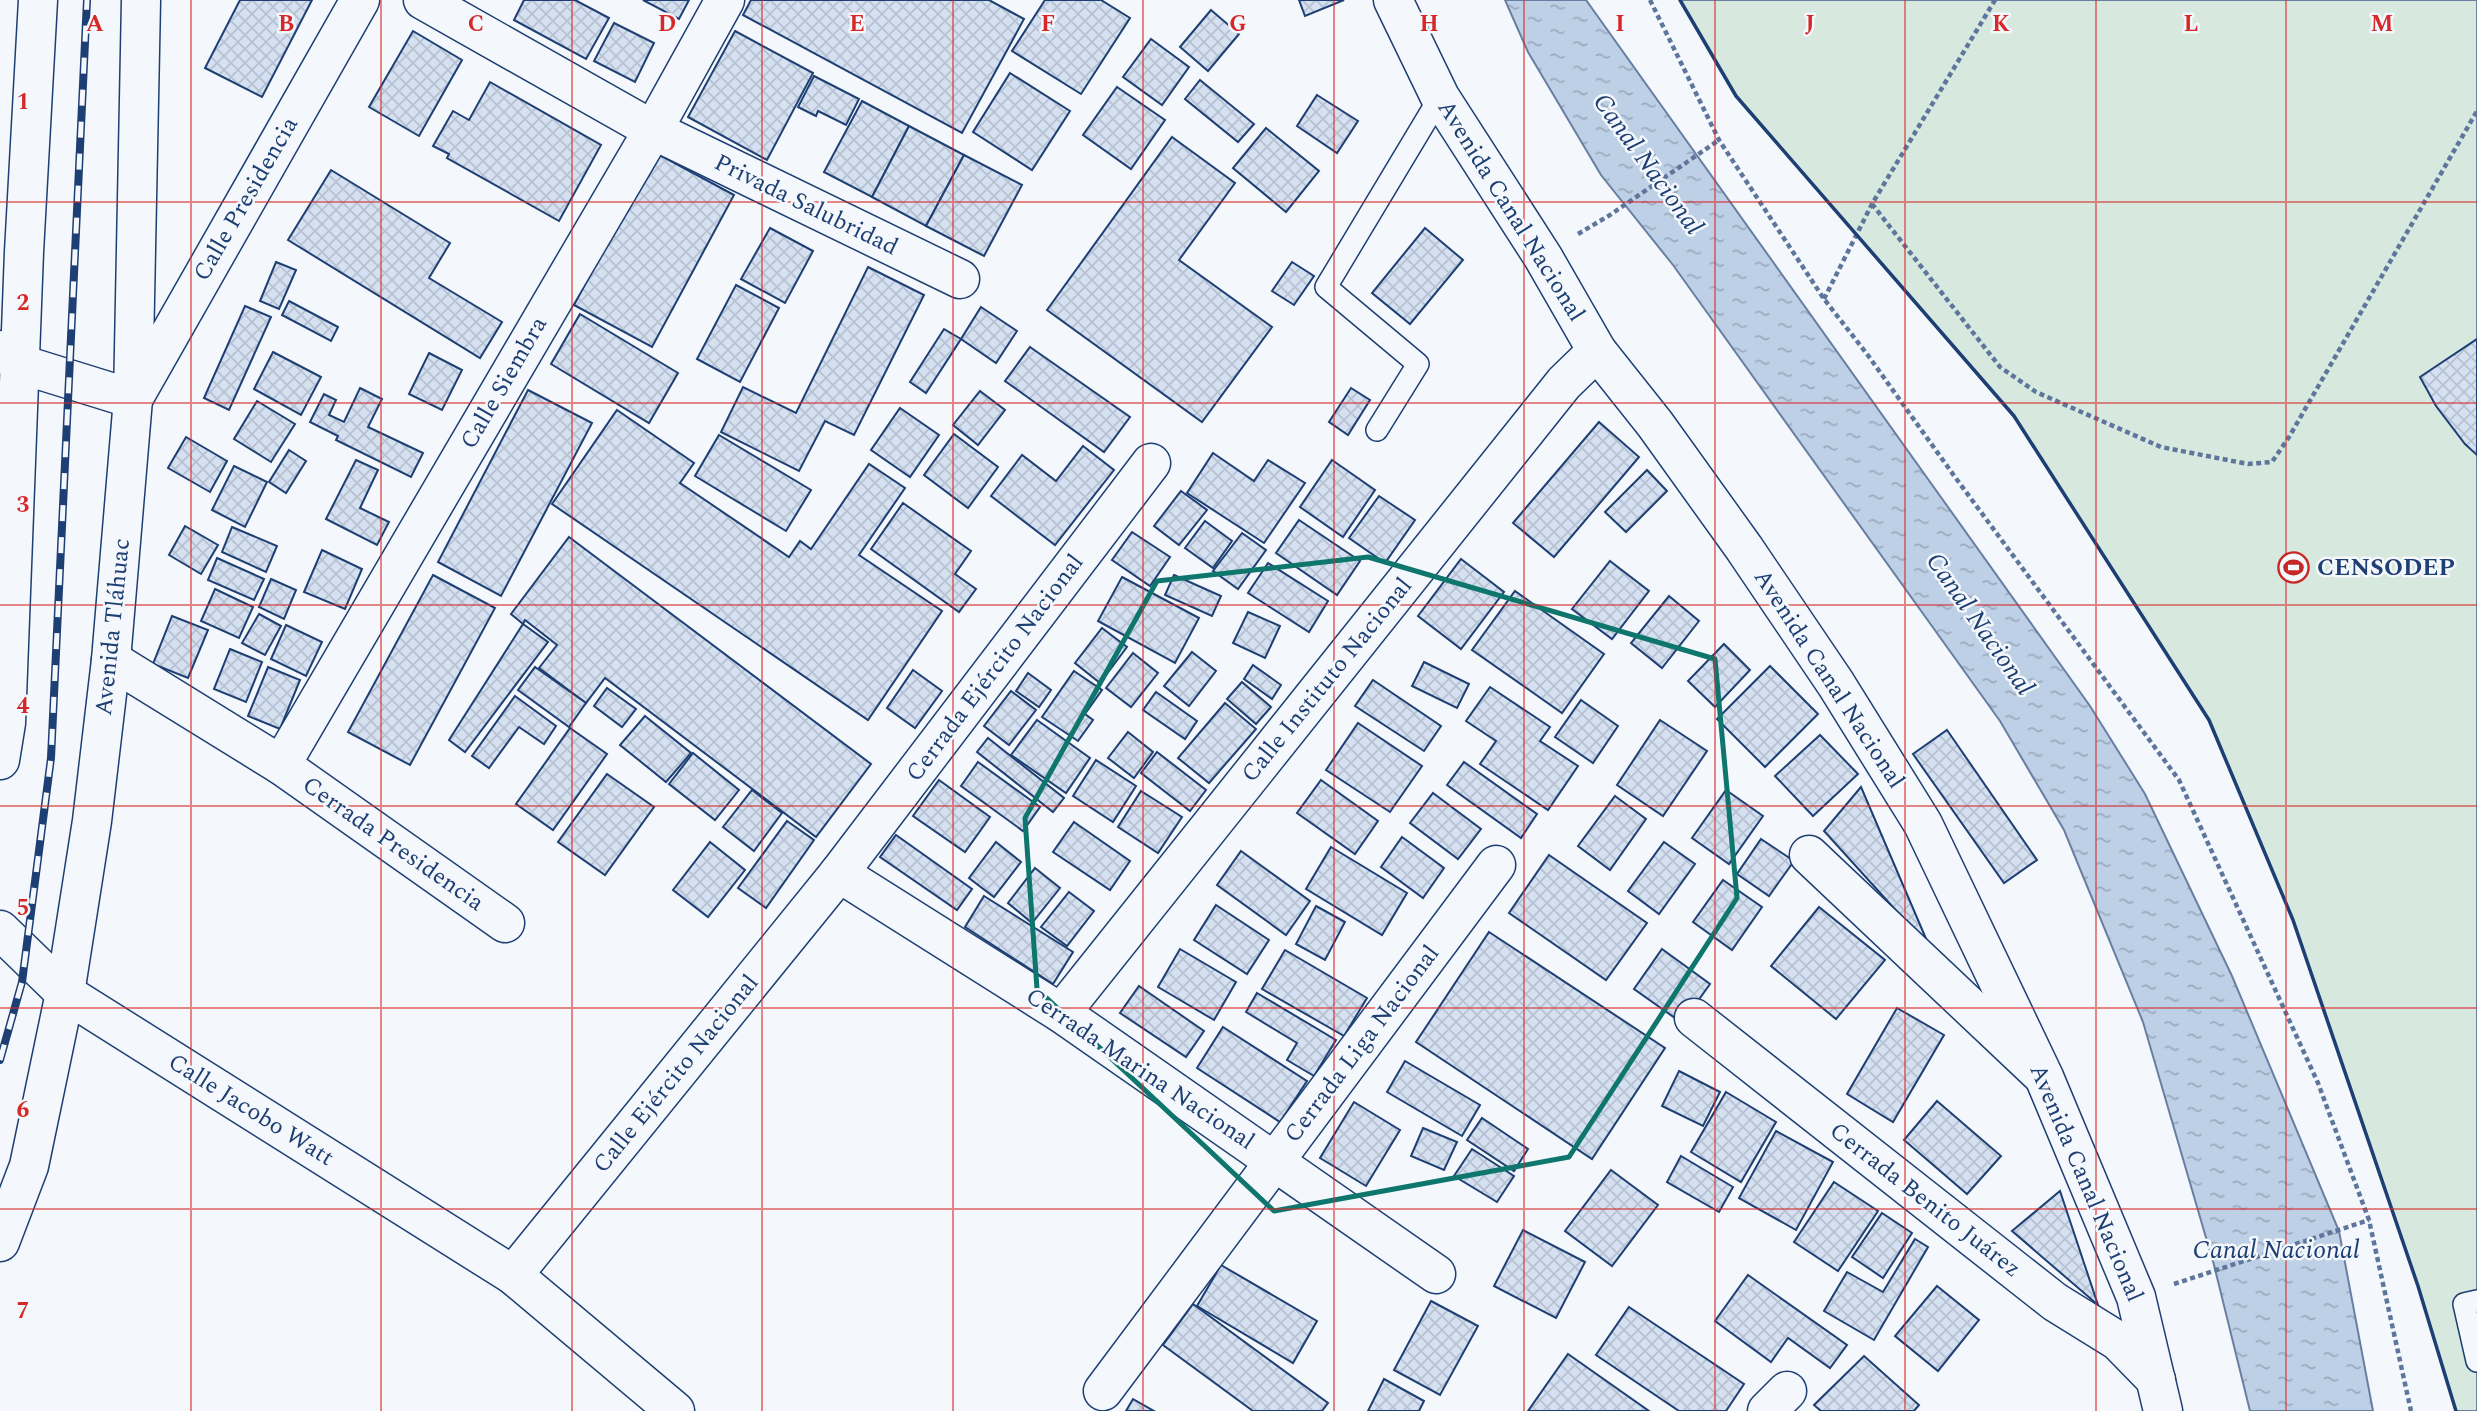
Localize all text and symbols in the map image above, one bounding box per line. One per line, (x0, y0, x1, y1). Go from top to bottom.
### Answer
text: A (86, 7, 104, 42)
text: B (278, 7, 294, 42)
text: C (468, 7, 484, 42)
text: D (658, 7, 676, 42)
text: E (849, 7, 865, 42)
text: F (1041, 7, 1055, 42)
text: G (1229, 7, 1247, 42)
text: H (1419, 7, 1439, 42)
text: I (1615, 7, 1625, 42)
text: J (1805, 7, 1815, 42)
text: K (1992, 7, 2010, 42)
text: L (2184, 7, 2198, 42)
text: M (2371, 7, 2393, 42)
text: 1 (17, 85, 29, 120)
water label: Canal Nacional (1583, 85, 1713, 244)
street label: Avenida Canal Nacional (1428, 93, 1594, 329)
street label: Calle Presidencia (184, 110, 308, 288)
street label: Privada Salubridad (708, 145, 904, 265)
text: 2 (17, 286, 30, 321)
street label: Calle Siembra (451, 310, 557, 456)
text: 3 (17, 488, 30, 523)
street label: Avenida Tláhuac (86, 537, 140, 717)
water label: Canal Nacional (1916, 544, 2044, 704)
street label: Cerrada Ejército Nacional (897, 546, 1093, 790)
place label: CENSODEP (2317, 550, 2455, 586)
sports icon: CENSODEP (2277, 551, 2311, 585)
street label: Avenida Canal Nacional (1744, 562, 1914, 796)
street label: Calle Instituto Nacional (1233, 570, 1421, 790)
text: 4 (17, 689, 30, 724)
street label: Cerrada Presidencia (295, 768, 492, 921)
text: 5 (17, 891, 29, 926)
street label: Cerrada Liga Nacional (1276, 937, 1448, 1151)
street label: Calle Ejército Nacional (584, 967, 768, 1181)
street label: Cerrada Marina Nacional (1018, 979, 1262, 1159)
street label: Calle Jacobo Watt (161, 1044, 341, 1176)
street label: Avenida Canal Nacional (2020, 1058, 2152, 1308)
text: 6 (17, 1093, 30, 1128)
street label: Cerrada Benito Juárez (1821, 1114, 2029, 1286)
water label: Canal Nacional (2192, 1230, 2360, 1270)
text: 7 (17, 1294, 29, 1329)

